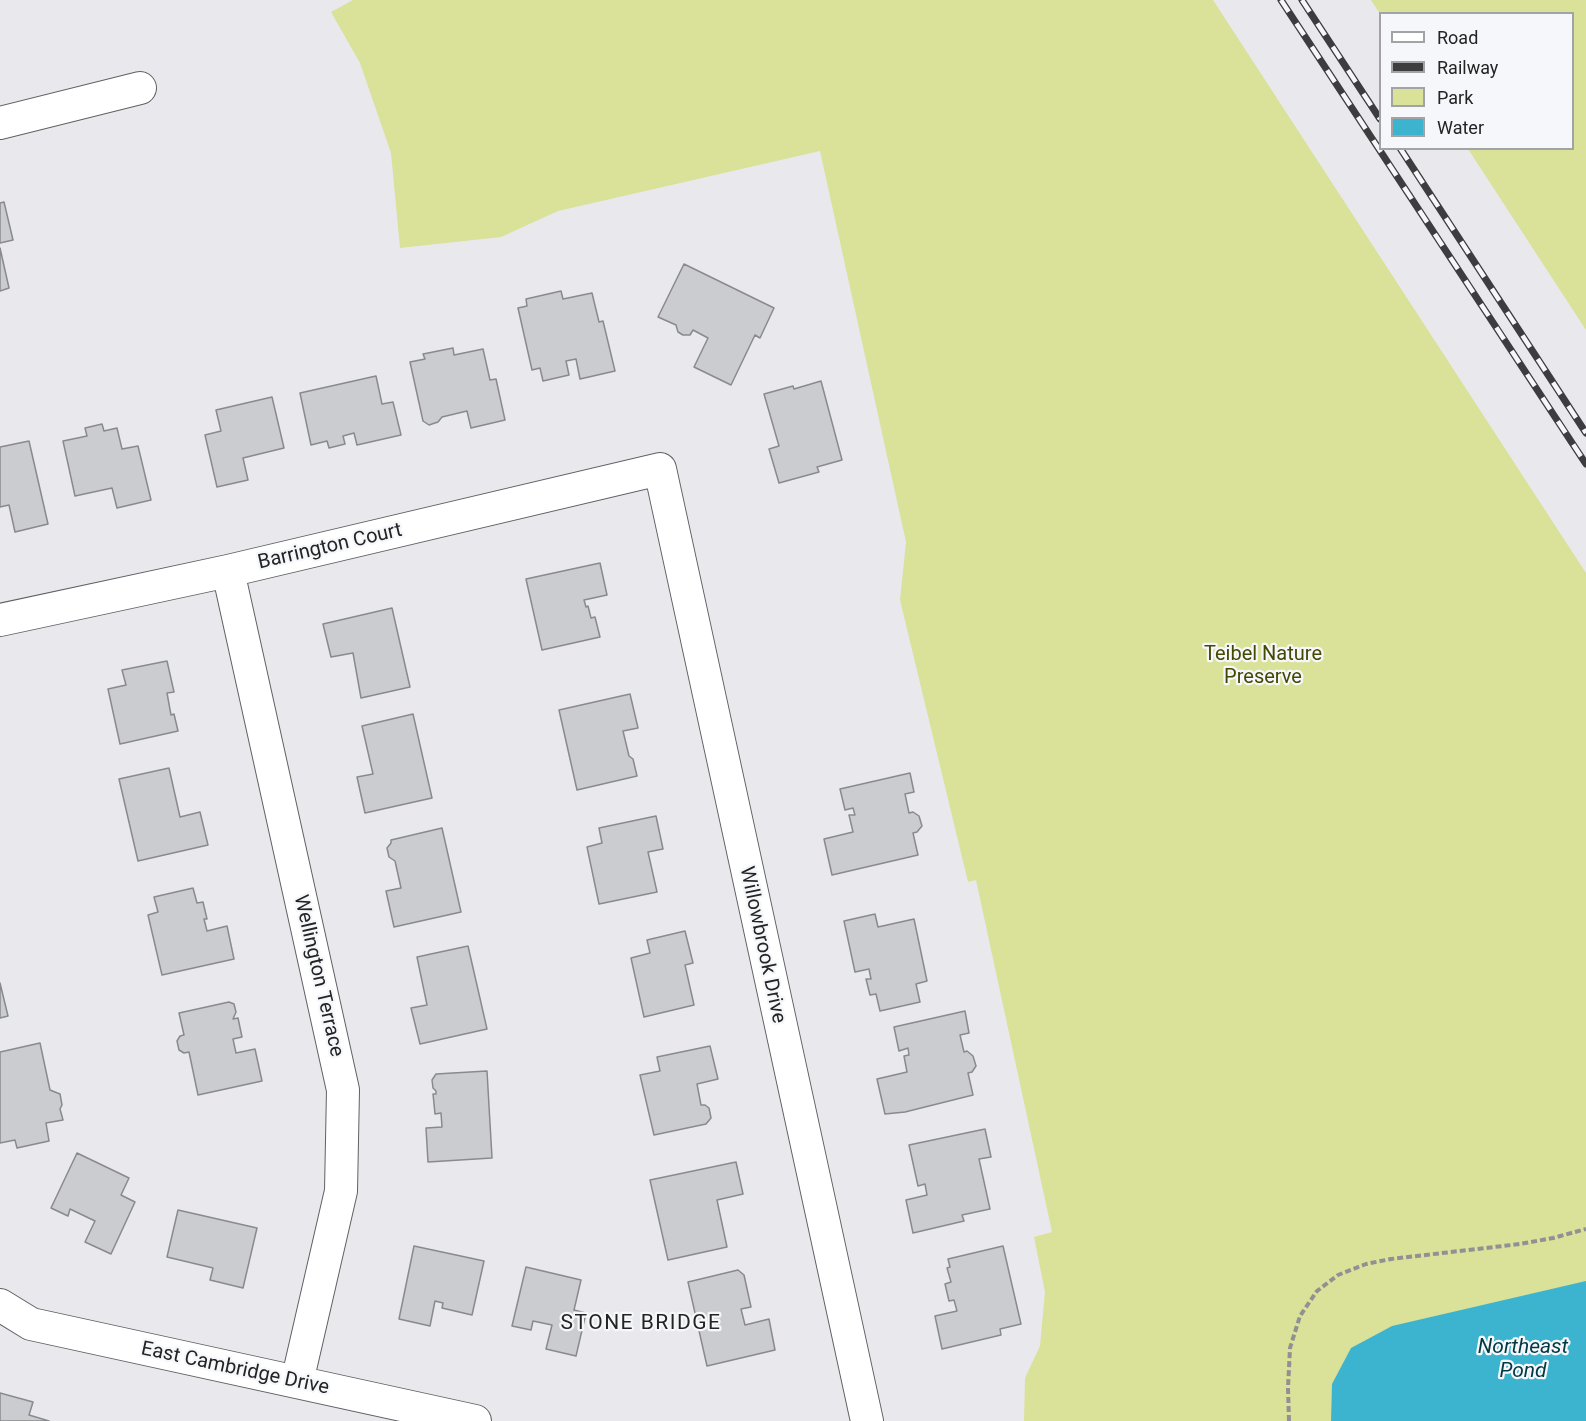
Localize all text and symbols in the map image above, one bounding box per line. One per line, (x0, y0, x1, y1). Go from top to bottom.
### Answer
legend (1379, 12, 1574, 150)
text: Road (1437, 27, 1478, 48)
text: Railway (1437, 57, 1498, 78)
text: Park (1437, 87, 1473, 108)
text: Water (1437, 117, 1484, 138)
street label: Barrington Court (256, 519, 404, 575)
park label: Teibel Nature Preserve (1204, 643, 1322, 690)
street label: Willowbrook Drive (734, 865, 790, 1025)
street label: Wellington Terrace (288, 893, 348, 1059)
district label: STONE BRIDGE (560, 1311, 722, 1337)
water label: Northeast Pond (1478, 1335, 1568, 1385)
street label: East Cambridge Drive (139, 1337, 331, 1401)

